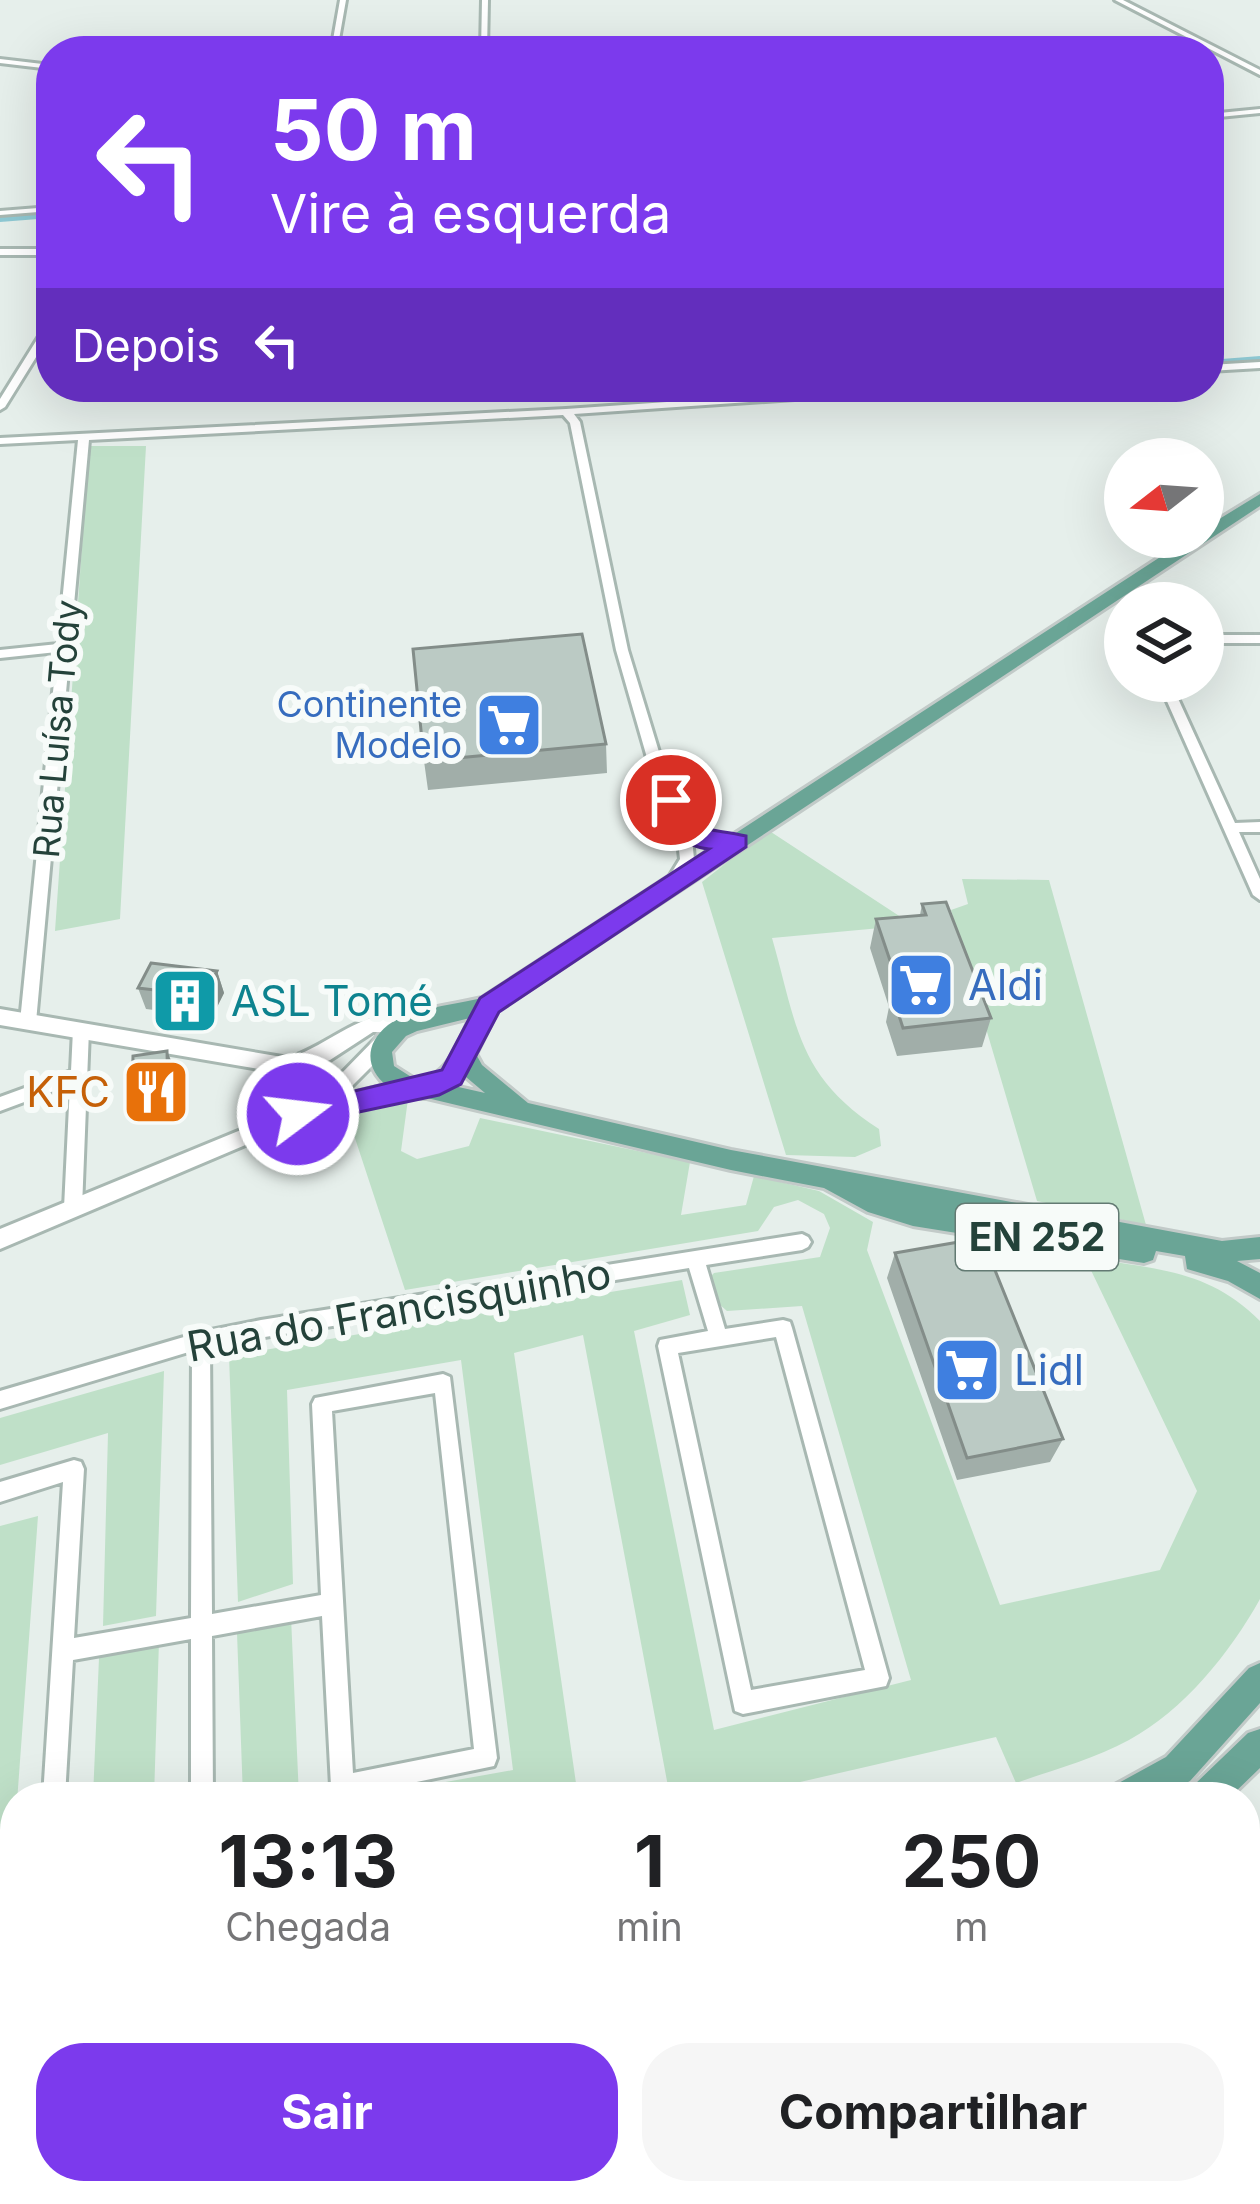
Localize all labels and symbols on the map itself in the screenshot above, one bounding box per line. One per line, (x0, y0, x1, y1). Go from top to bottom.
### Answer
north arrow (1104, 438, 1224, 558)
street label: Rua Luísa Tody (24, 598, 90, 860)
place label: Continente Modelo (276, 682, 462, 767)
supermarket icon: Continente Modelo (474, 690, 544, 760)
pin (620, 749, 722, 851)
supermarket icon: Aldi (886, 950, 956, 1020)
place label: Aldi (968, 959, 1043, 1010)
building icon: ASL Tomé (150, 966, 220, 1036)
place label: ASL Tomé (231, 975, 433, 1026)
position arrow (235, 1051, 361, 1177)
restaurant icon: KFC (121, 1057, 191, 1127)
place label: KFC (26, 1066, 110, 1117)
road number: EN 252 (956, 1204, 1118, 1270)
street label: Rua do Francisquinho (183, 1247, 615, 1372)
supermarket icon: Lidl (932, 1335, 1002, 1405)
place label: Lidl (1014, 1344, 1084, 1395)

